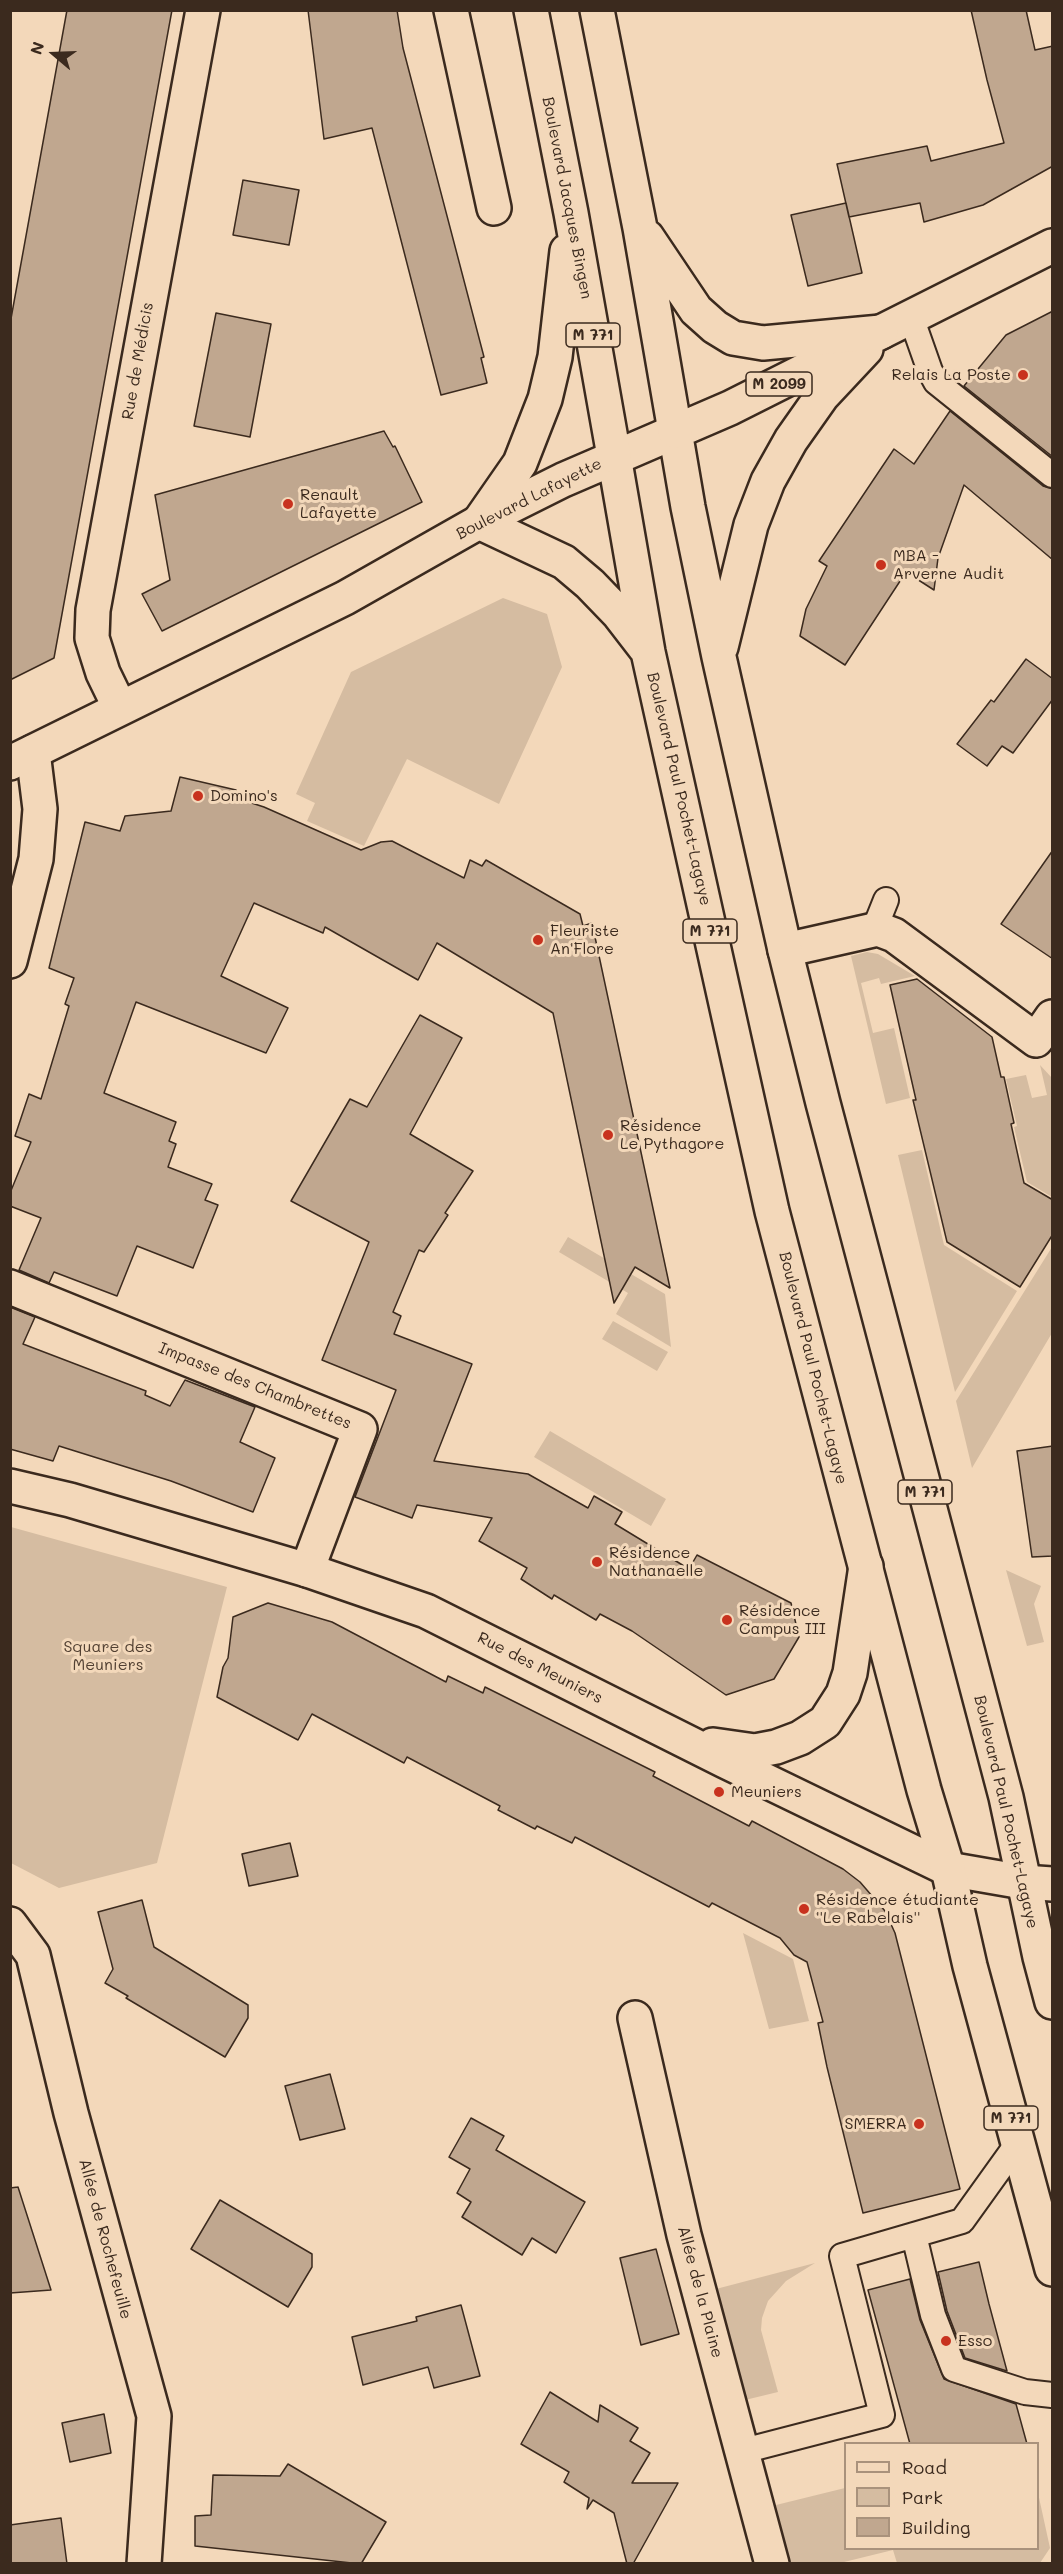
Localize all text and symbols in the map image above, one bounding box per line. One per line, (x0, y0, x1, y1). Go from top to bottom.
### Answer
north arrow (24, 24, 84, 84)
text: N (25, 39, 48, 57)
street label: Boulevard Jacques Bingen (538, 95, 596, 301)
street label: Rue de Médicis (118, 301, 158, 421)
road number: M 771 (566, 323, 620, 347)
place label: Relais La Poste (892, 365, 1011, 385)
marker: Relais La Poste (1016, 368, 1030, 382)
road number: M 2099 (746, 372, 812, 396)
street label: Boulevard Lafayette (453, 454, 605, 544)
place label: Renault Lafayette (300, 485, 377, 523)
marker: Renault Lafayette (281, 497, 295, 511)
place label: MBA - Arverne Audit (893, 546, 1004, 584)
marker: MBA - Arverne Audit (874, 558, 888, 572)
street label: Boulevard Paul Pochet-Lagaye (643, 671, 715, 907)
place label: Domino's (210, 786, 278, 806)
marker: Domino's (191, 789, 205, 803)
road number: M 771 (683, 919, 737, 943)
place label: Fleuriste An'Flore (550, 921, 619, 959)
marker: Fleuriste An'Flore (531, 933, 545, 947)
place label: Résidence Le Pythagore (620, 1116, 724, 1154)
marker: Résidence Le Pythagore (601, 1128, 615, 1142)
street label: Boulevard Paul Pochet-Lagaye (775, 1250, 851, 1486)
street label: Impasse des Chambrettes (156, 1338, 354, 1434)
road number: M 771 (898, 1480, 952, 1504)
place label: Résidence Nathanaelle (609, 1543, 703, 1581)
marker: Résidence Nathanaelle (590, 1555, 604, 1569)
place label: Résidence Campus III (739, 1601, 826, 1639)
marker: Résidence Campus III (720, 1613, 734, 1627)
street label: Rue des Meuniers (474, 1628, 606, 1708)
park label: Square des Meuniers (64, 1637, 152, 1675)
street label: Boulevard Paul Pochet-Lagaye (970, 1694, 1042, 1930)
place label: Meuniers (731, 1782, 802, 1802)
marker: Meuniers (712, 1785, 726, 1799)
place label: Résidence étudiante ''Le Rabelais'' (816, 1890, 979, 1928)
marker: Résidence étudiante ''Le Rabelais'' (797, 1902, 811, 1916)
road number: M 771 (984, 2106, 1038, 2130)
place label: SMERRA (844, 2114, 907, 2134)
marker: SMERRA (912, 2117, 926, 2131)
street label: Allée de Rochefeuille (74, 2157, 136, 2321)
street label: Allée de la Plaine (673, 2224, 727, 2360)
place label: Esso (958, 2331, 992, 2351)
marker: Esso (939, 2334, 953, 2348)
legend (844, 2442, 1039, 2550)
text: Road (902, 2455, 947, 2479)
text: Park (902, 2485, 943, 2509)
text: Building (902, 2515, 970, 2539)

